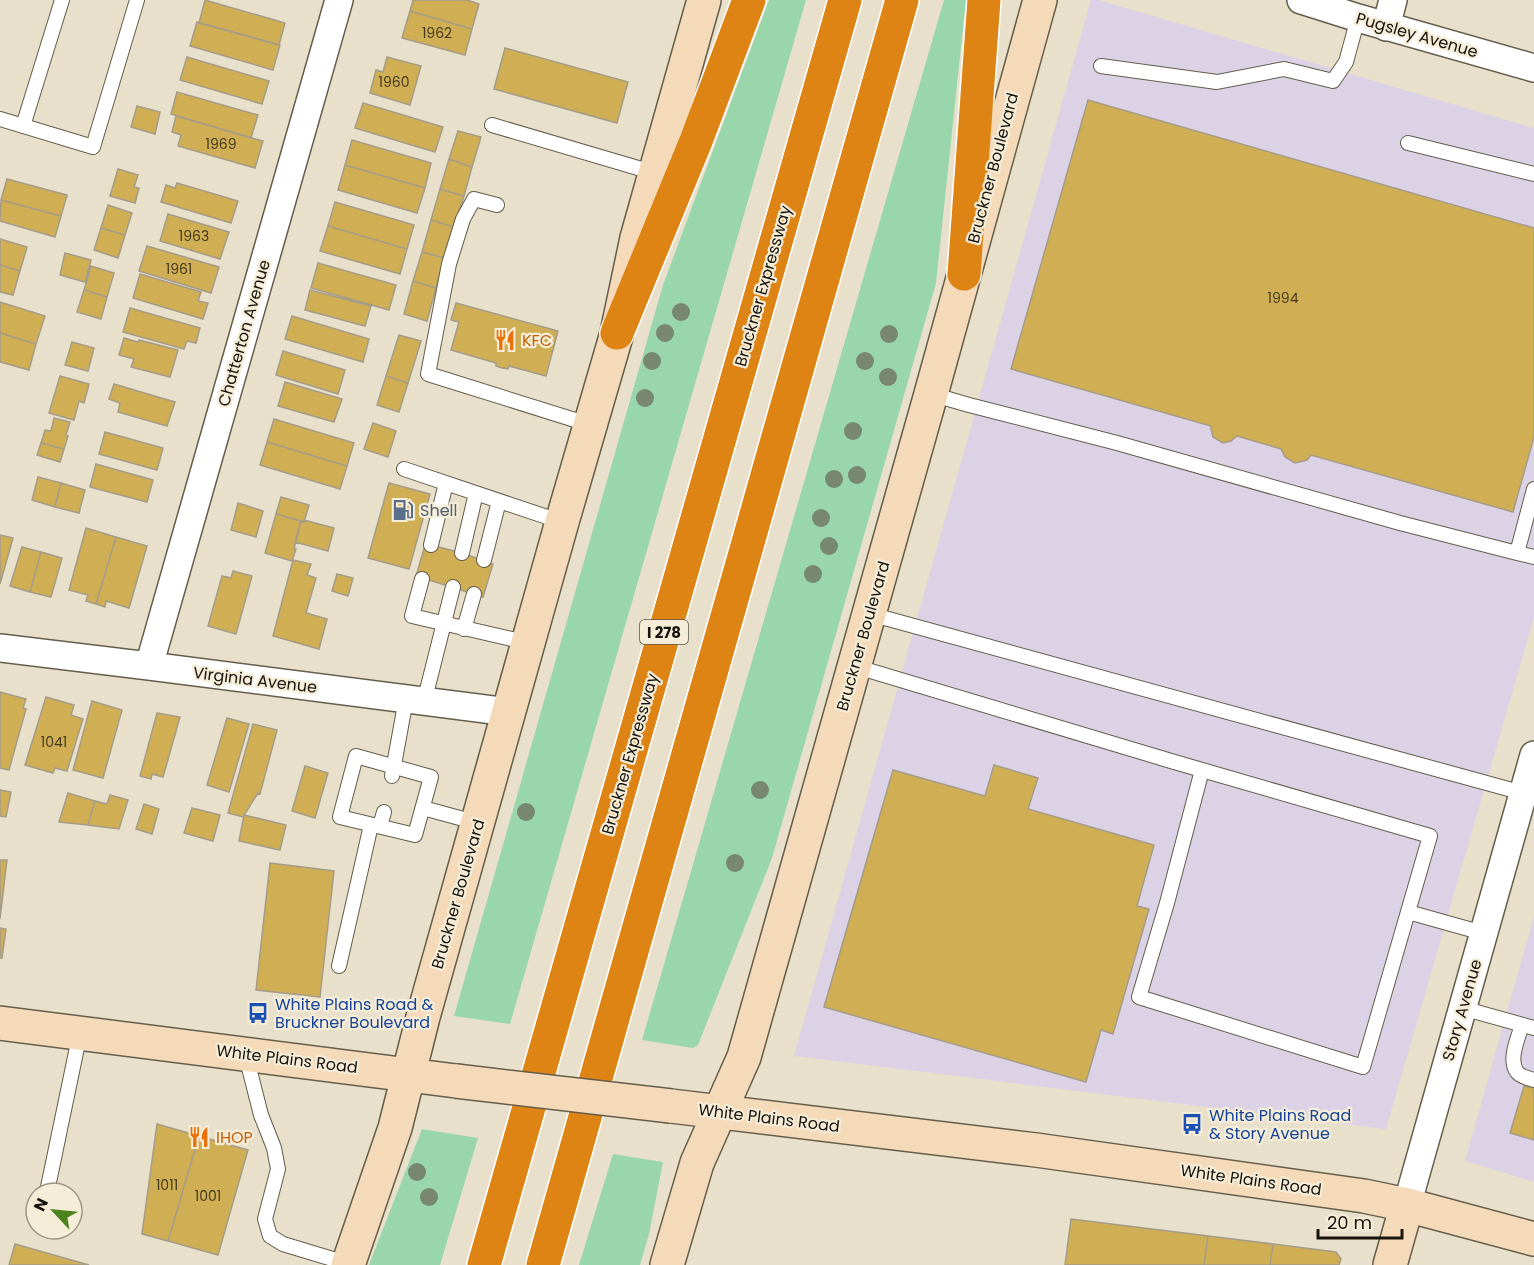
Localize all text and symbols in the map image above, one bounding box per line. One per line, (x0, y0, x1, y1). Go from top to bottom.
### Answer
street label: Pugsley Avenue (1353, 7, 1481, 63)
house number: 1962 (422, 23, 452, 43)
house number: 1960 (379, 72, 409, 92)
street label: Bruckner Boulevard (962, 90, 1024, 246)
house number: 1969 (205, 134, 237, 154)
street label: Bruckner Expressway (729, 203, 797, 369)
house number: 1963 (179, 226, 209, 246)
street label: Chatterton Avenue (212, 257, 276, 409)
house number: 1961 (166, 259, 192, 279)
house number: 1994 (1268, 288, 1299, 308)
restaurant icon: KFC (493, 328, 517, 352)
place label: KFC (522, 329, 552, 352)
fuel station icon: Shell (391, 498, 415, 522)
place label: Shell (420, 499, 457, 522)
street label: Bruckner Boulevard (831, 558, 895, 714)
road number: I 278 (640, 620, 688, 644)
street label: Virginia Avenue (192, 661, 318, 699)
street label: Bruckner Expressway (596, 671, 664, 837)
house number: 1041 (41, 732, 67, 752)
street label: Bruckner Boulevard (426, 816, 490, 972)
street label: Story Avenue (1437, 956, 1488, 1064)
place label: White Plains Road & Bruckner Boulevard (275, 993, 433, 1034)
bus stop icon: White Plains Road & Bruckner Boulevard (246, 1001, 270, 1025)
street label: White Plains Road (215, 1039, 359, 1079)
street label: White Plains Road (697, 1098, 841, 1138)
place label: White Plains Road & Story Avenue (1209, 1104, 1351, 1145)
bus stop icon: White Plains Road & Story Avenue (1180, 1112, 1204, 1136)
restaurant icon: IHOP (187, 1125, 211, 1149)
place label: IHOP (216, 1126, 253, 1149)
street label: White Plains Road (1179, 1159, 1323, 1201)
house number: 1011 (156, 1175, 178, 1195)
north arrow (24, 1181, 84, 1241)
house number: 1001 (195, 1186, 221, 1206)
text: N (28, 1194, 54, 1215)
scale bar (1318, 1202, 1402, 1240)
text: 20 m (1327, 1210, 1372, 1235)

